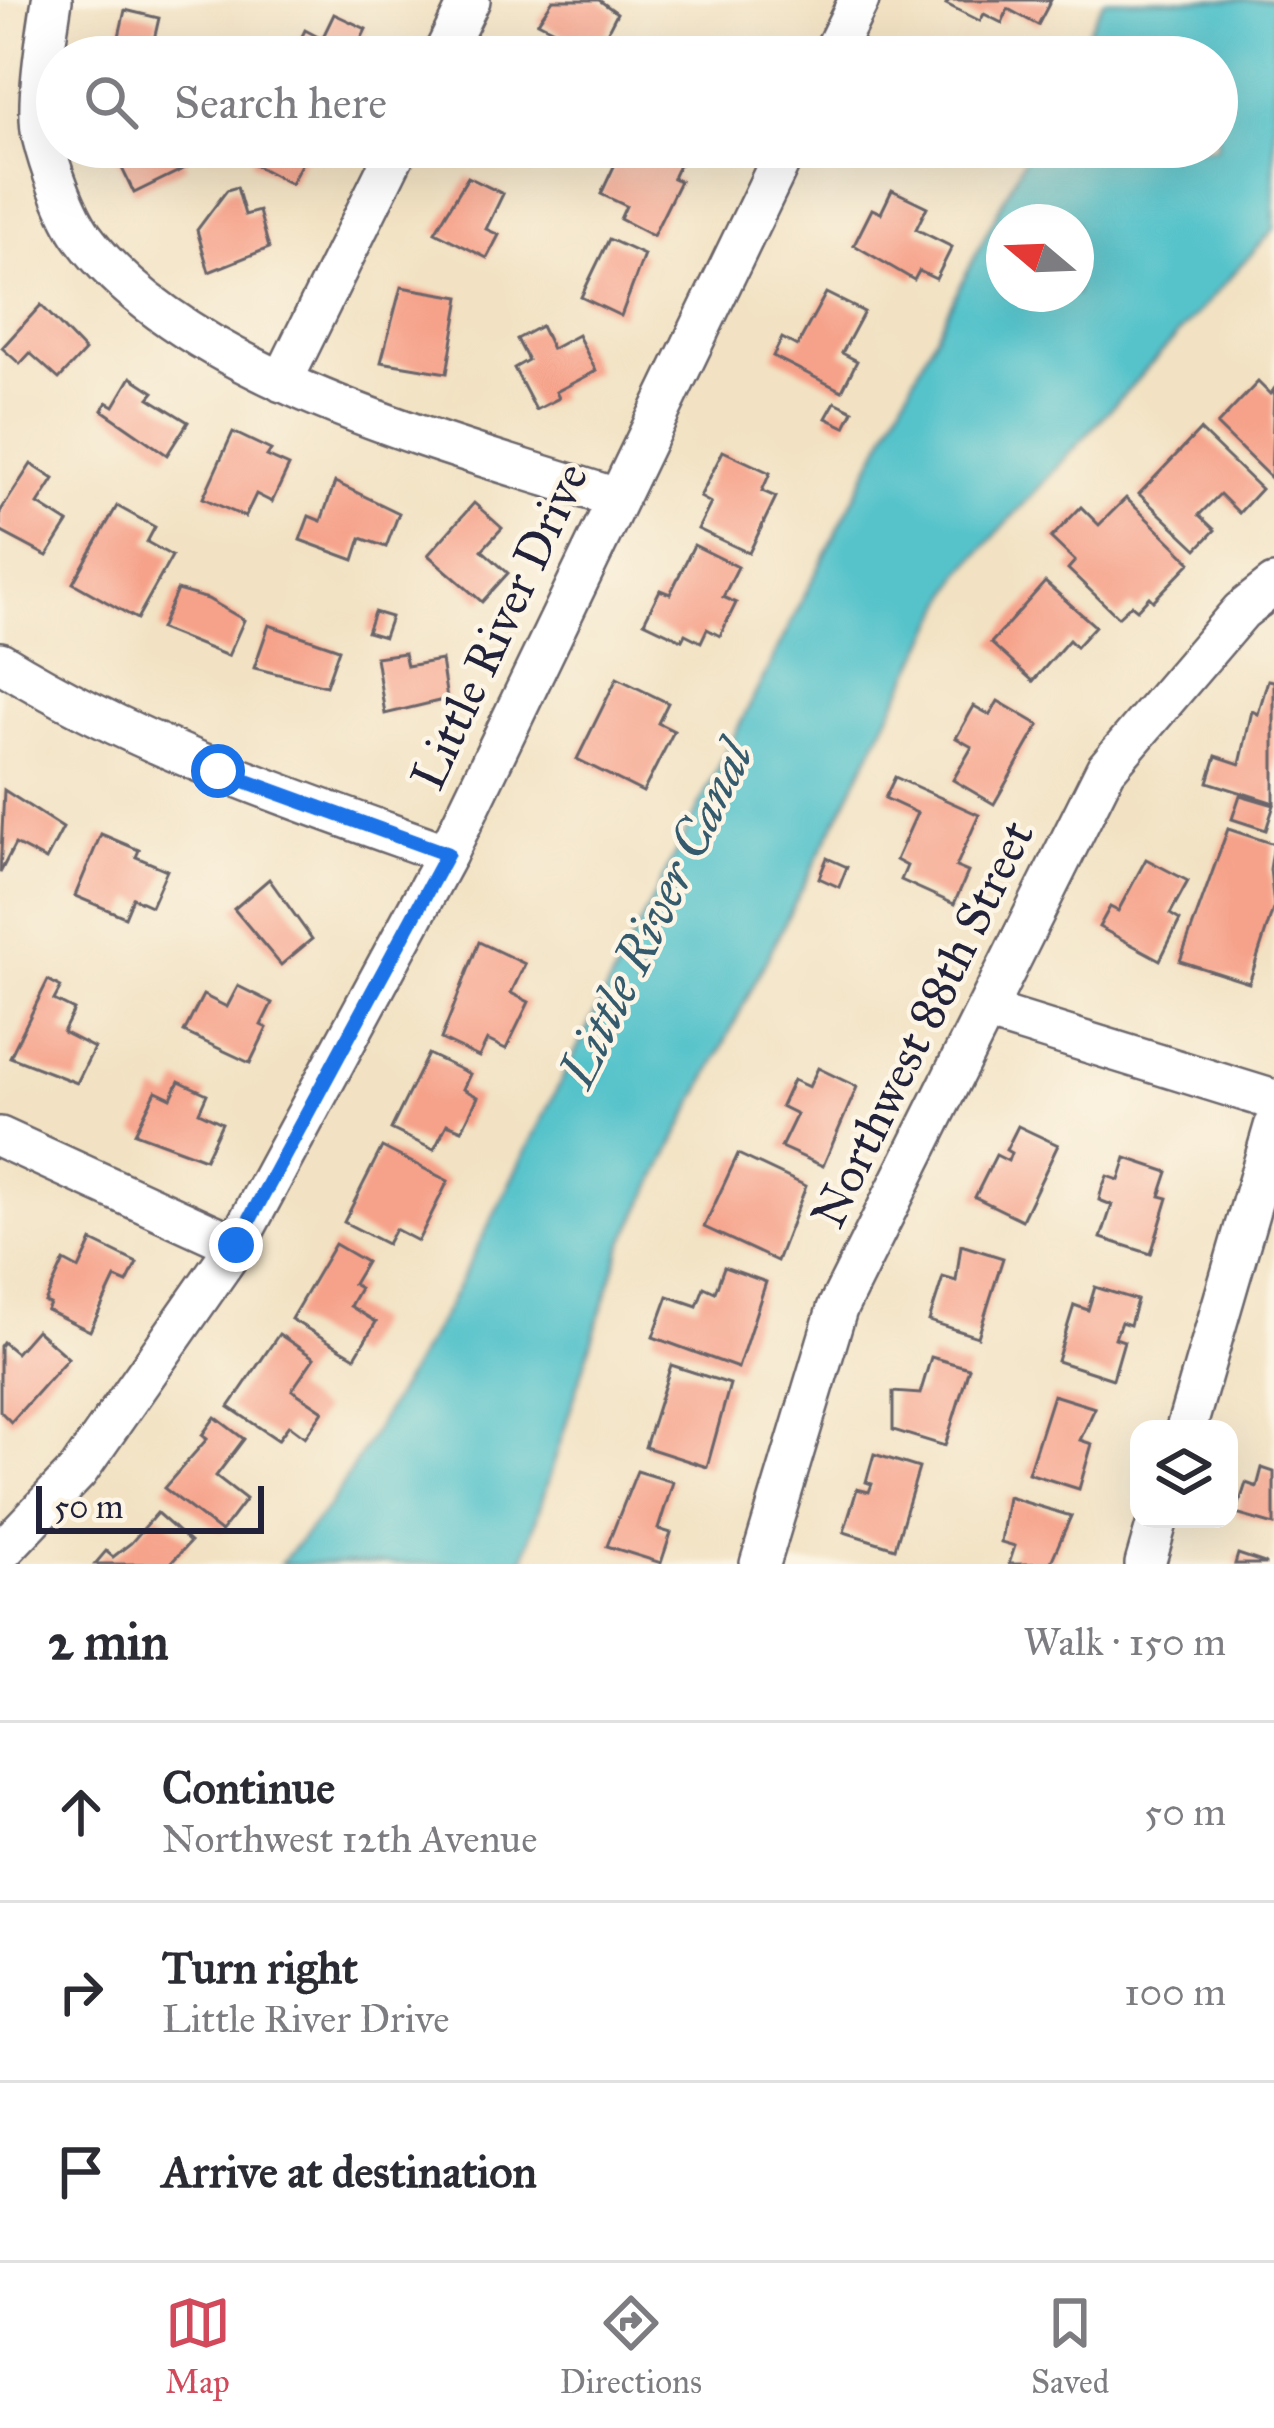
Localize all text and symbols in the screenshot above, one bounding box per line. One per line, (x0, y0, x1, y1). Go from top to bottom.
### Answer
search box (36, 36, 1238, 168)
icon: search (78, 69, 144, 135)
text: Search here (174, 75, 387, 130)
north arrow (986, 204, 1094, 312)
street label: Little River Drive (398, 453, 600, 799)
water label: Little River Canal (545, 727, 768, 1099)
route start (191, 744, 245, 798)
street label: Northwest 88th Street (798, 811, 1046, 1237)
route end (209, 1218, 263, 1272)
map controls (1130, 1420, 1238, 1528)
button: layers (1130, 1420, 1238, 1528)
scale bar (36, 1480, 264, 1533)
text: 50 m (54, 1487, 123, 1527)
text: 2 min (48, 1611, 169, 1673)
text: Walk · 150 m (1023, 1618, 1226, 1666)
text: Continue (162, 1760, 335, 1815)
icon: ahead (48, 1779, 114, 1845)
text: 50 m (1144, 1788, 1226, 1836)
text: Northwest 12th Avenue (162, 1815, 537, 1863)
text: Turn right (162, 1940, 358, 1995)
icon: right (48, 1959, 114, 2025)
text: 100 m (1124, 1968, 1226, 2016)
text: Little River Drive (162, 1995, 449, 2043)
icon: arrive (48, 2139, 114, 2205)
text: Arrive at destination (162, 2144, 537, 2199)
tab: Map (165, 2290, 231, 2402)
tab: Directions (560, 2290, 702, 2402)
tab: Saved (1031, 2290, 1109, 2402)

